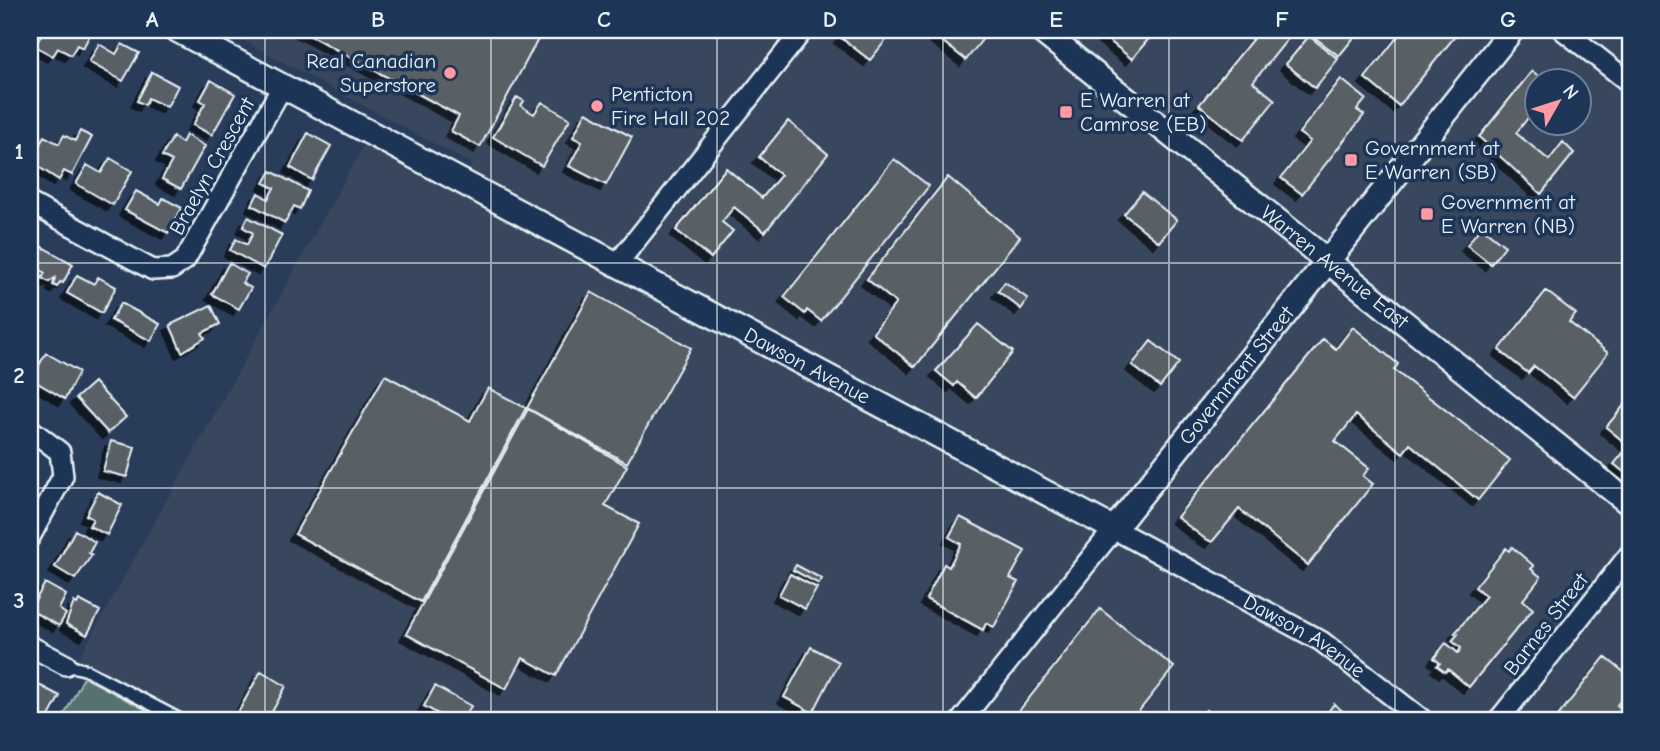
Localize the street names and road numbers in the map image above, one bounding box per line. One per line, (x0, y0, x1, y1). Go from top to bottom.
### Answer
street label: Braelyn Crescent (164, 92, 260, 239)
street label: Warren Avenue East (1256, 200, 1414, 334)
street label: Government Street (1174, 301, 1299, 449)
street label: Dawson Avenue (740, 322, 874, 409)
street label: Barnes Street (1499, 568, 1594, 680)
street label: Dawson Avenue (1239, 589, 1370, 683)

